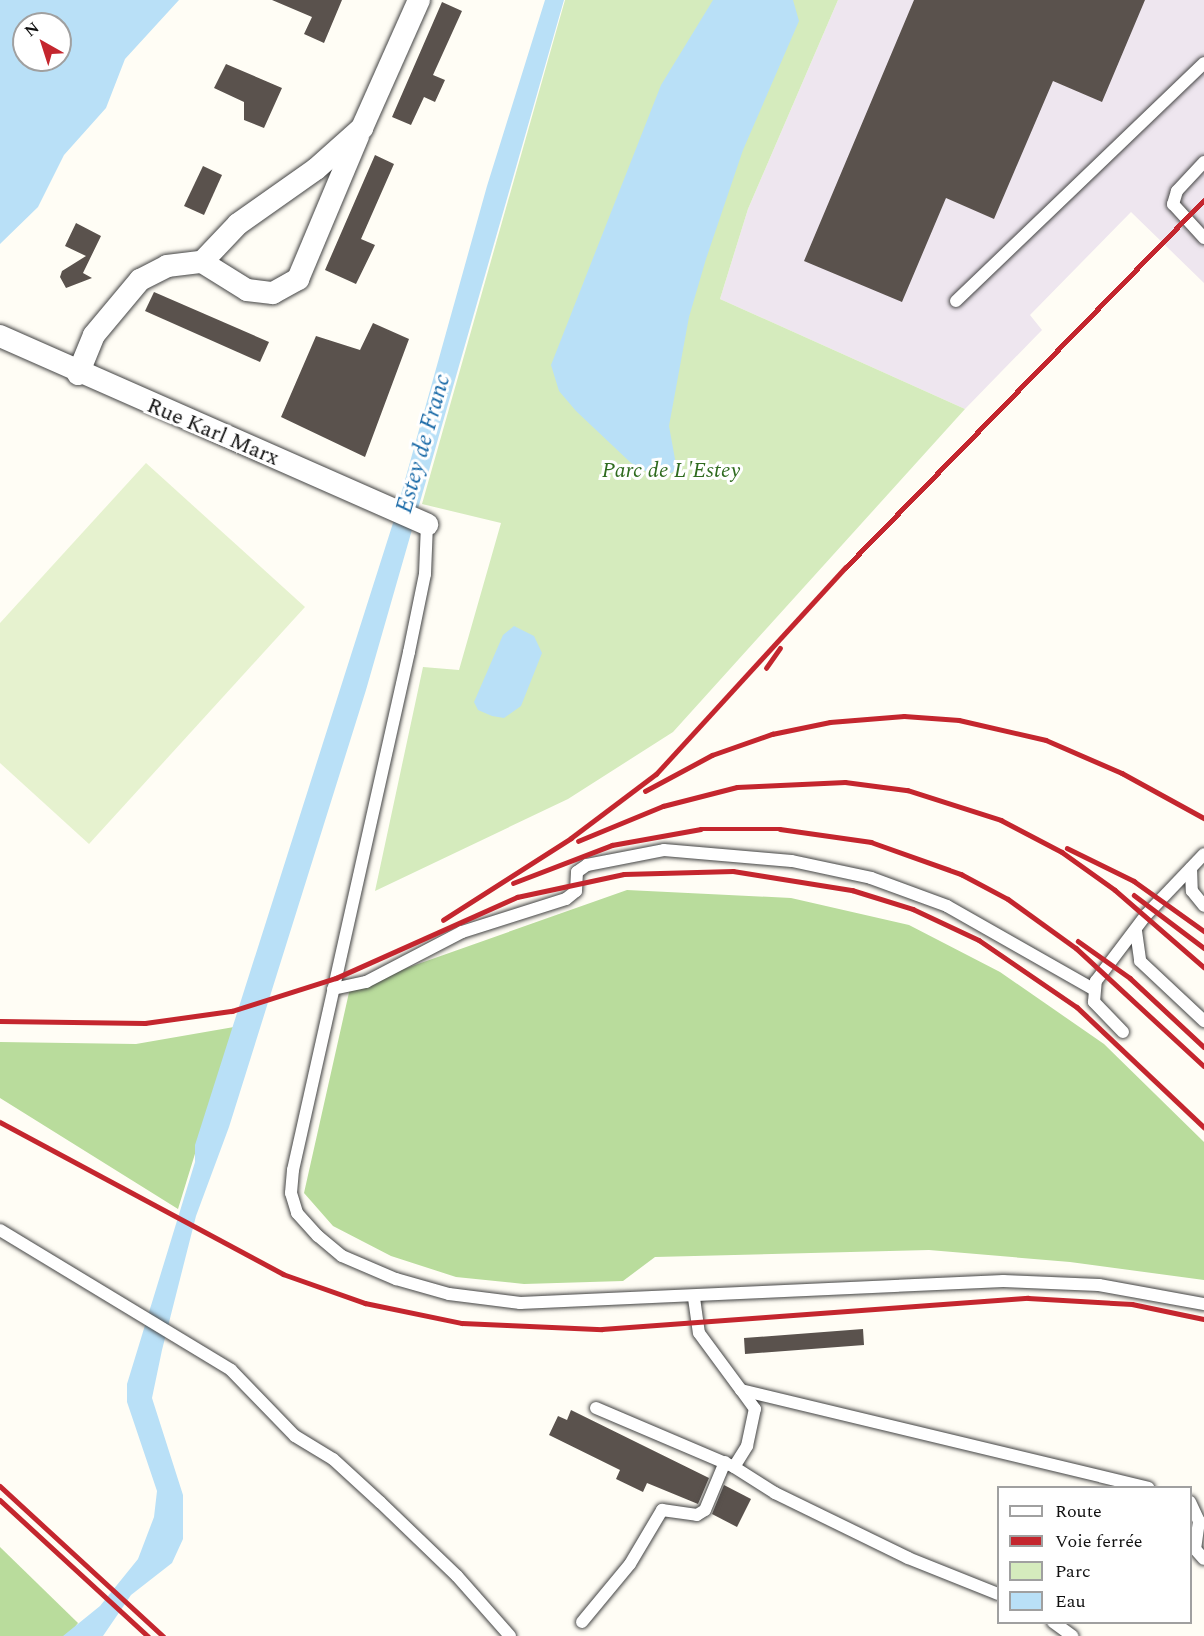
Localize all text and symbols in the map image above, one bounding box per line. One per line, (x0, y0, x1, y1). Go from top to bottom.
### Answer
north arrow (12, 12, 72, 72)
text: N (19, 16, 45, 43)
water label: Estey de Franc (390, 371, 458, 517)
street label: Rue Karl Marx (143, 392, 283, 472)
park label: Parc de L'Estey (602, 458, 740, 484)
legend (997, 1486, 1192, 1624)
text: Route (1055, 1498, 1102, 1525)
text: Voie ferrée (1055, 1528, 1143, 1555)
text: Parc (1055, 1558, 1091, 1585)
text: Eau (1055, 1588, 1086, 1615)

